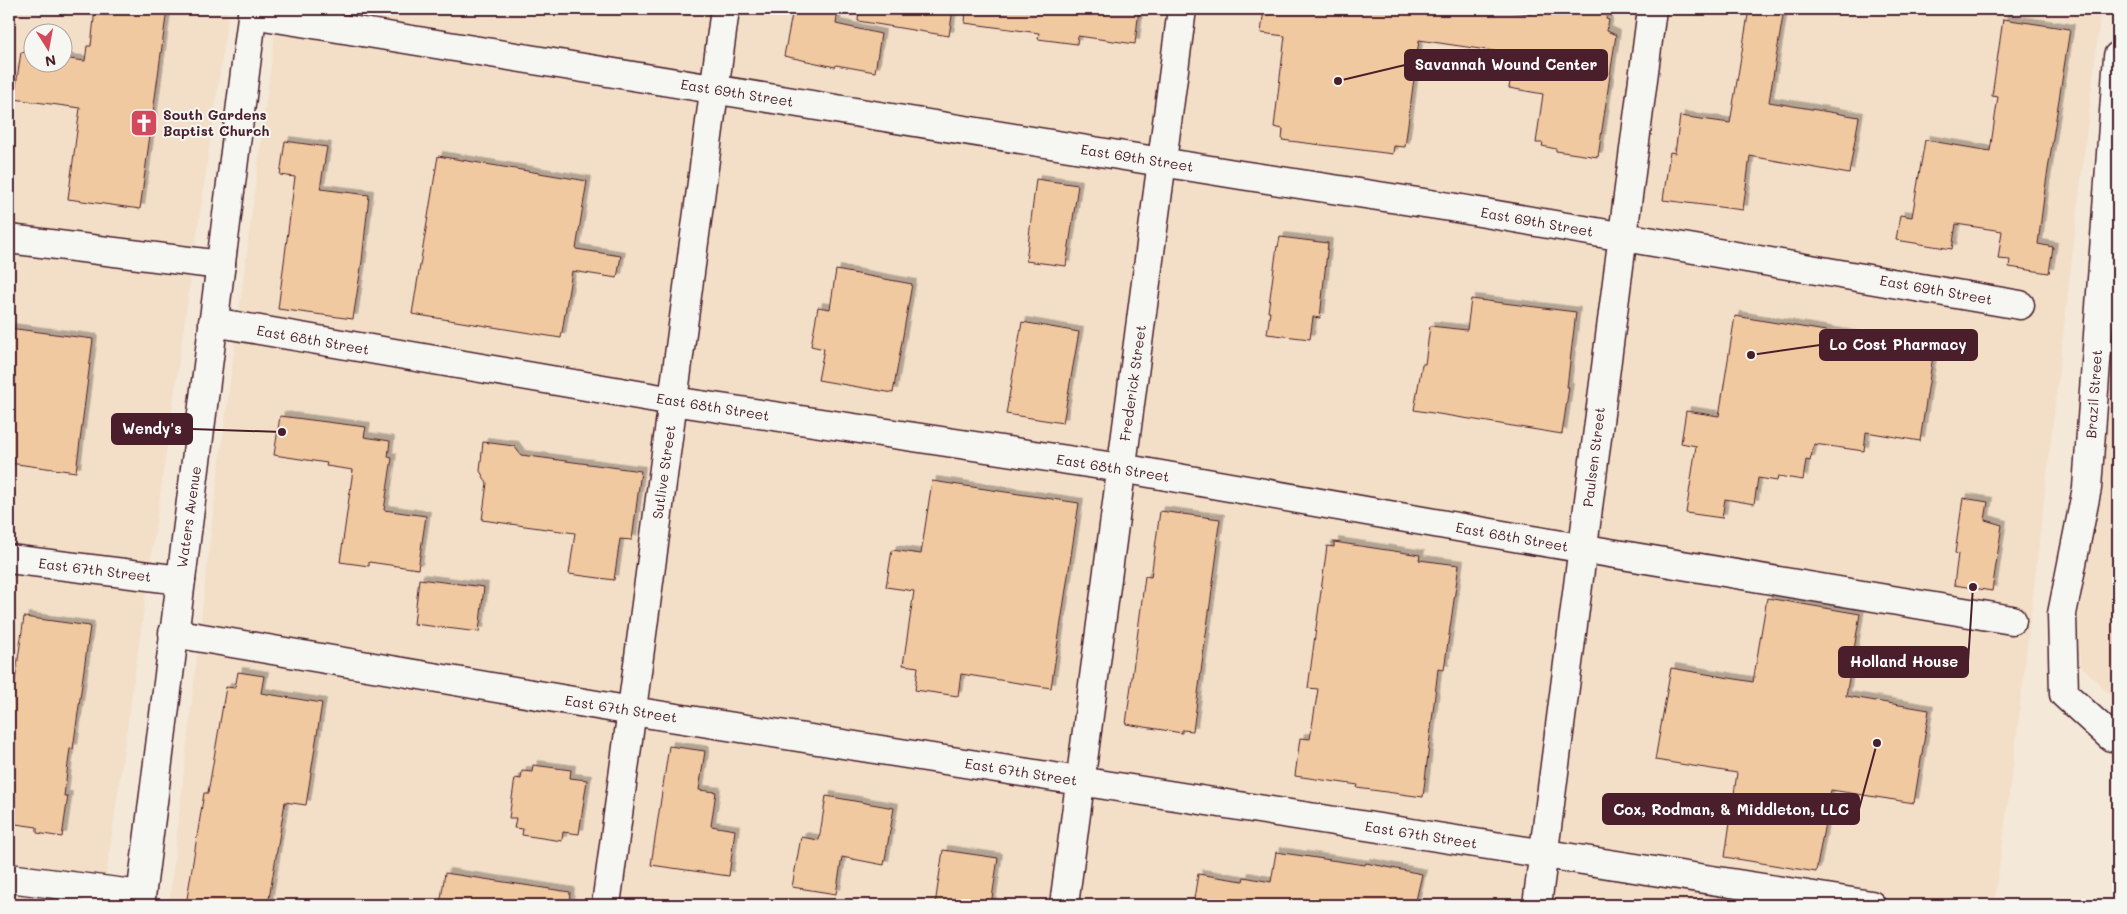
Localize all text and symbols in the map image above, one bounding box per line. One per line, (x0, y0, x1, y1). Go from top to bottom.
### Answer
north arrow (22, 22, 72, 72)
callout: Savannah Wound Center (1405, 50, 1607, 80)
text: N (44, 51, 58, 72)
text: Savannah Wound Center (1415, 54, 1597, 74)
street label: East 69th Street (679, 74, 795, 111)
place label: South Gardens Baptist Church (163, 105, 269, 140)
church icon: South Gardens Baptist Church (129, 108, 159, 138)
street label: East 69th Street (1079, 139, 1195, 176)
street label: East 69th Street (1479, 202, 1595, 241)
street label: East 69th Street (1878, 270, 1994, 309)
street label: East 68th Street (255, 320, 371, 359)
street label: Frederick Street (1115, 324, 1150, 442)
callout: Lo Cost Pharmacy (1820, 330, 1977, 360)
text: Lo Cost Pharmacy (1829, 334, 1967, 354)
street label: Brazil Street (2081, 349, 2106, 439)
street label: East 68th Street (655, 388, 771, 425)
street label: Paulsen Street (1578, 406, 1609, 508)
callout: Wendy's (112, 414, 192, 444)
text: Wendy's (122, 418, 182, 438)
street label: Sutlive Street (648, 424, 679, 520)
street label: East 68th Street (1055, 449, 1171, 486)
street label: Waters Avenue (172, 465, 205, 569)
street label: East 68th Street (1454, 517, 1570, 556)
street label: East 67th Street (38, 553, 153, 586)
callout: Holland House (1839, 647, 1968, 677)
text: Holland House (1850, 651, 1958, 671)
street label: East 67th Street (564, 690, 679, 727)
street label: East 67th Street (964, 753, 1079, 790)
callout: Cox, Rodman, & Middleton, LLC (1603, 794, 1859, 824)
text: Cox, Rodman, & Middleton, LLC (1613, 799, 1849, 819)
street label: East 67th Street (1364, 816, 1479, 853)

